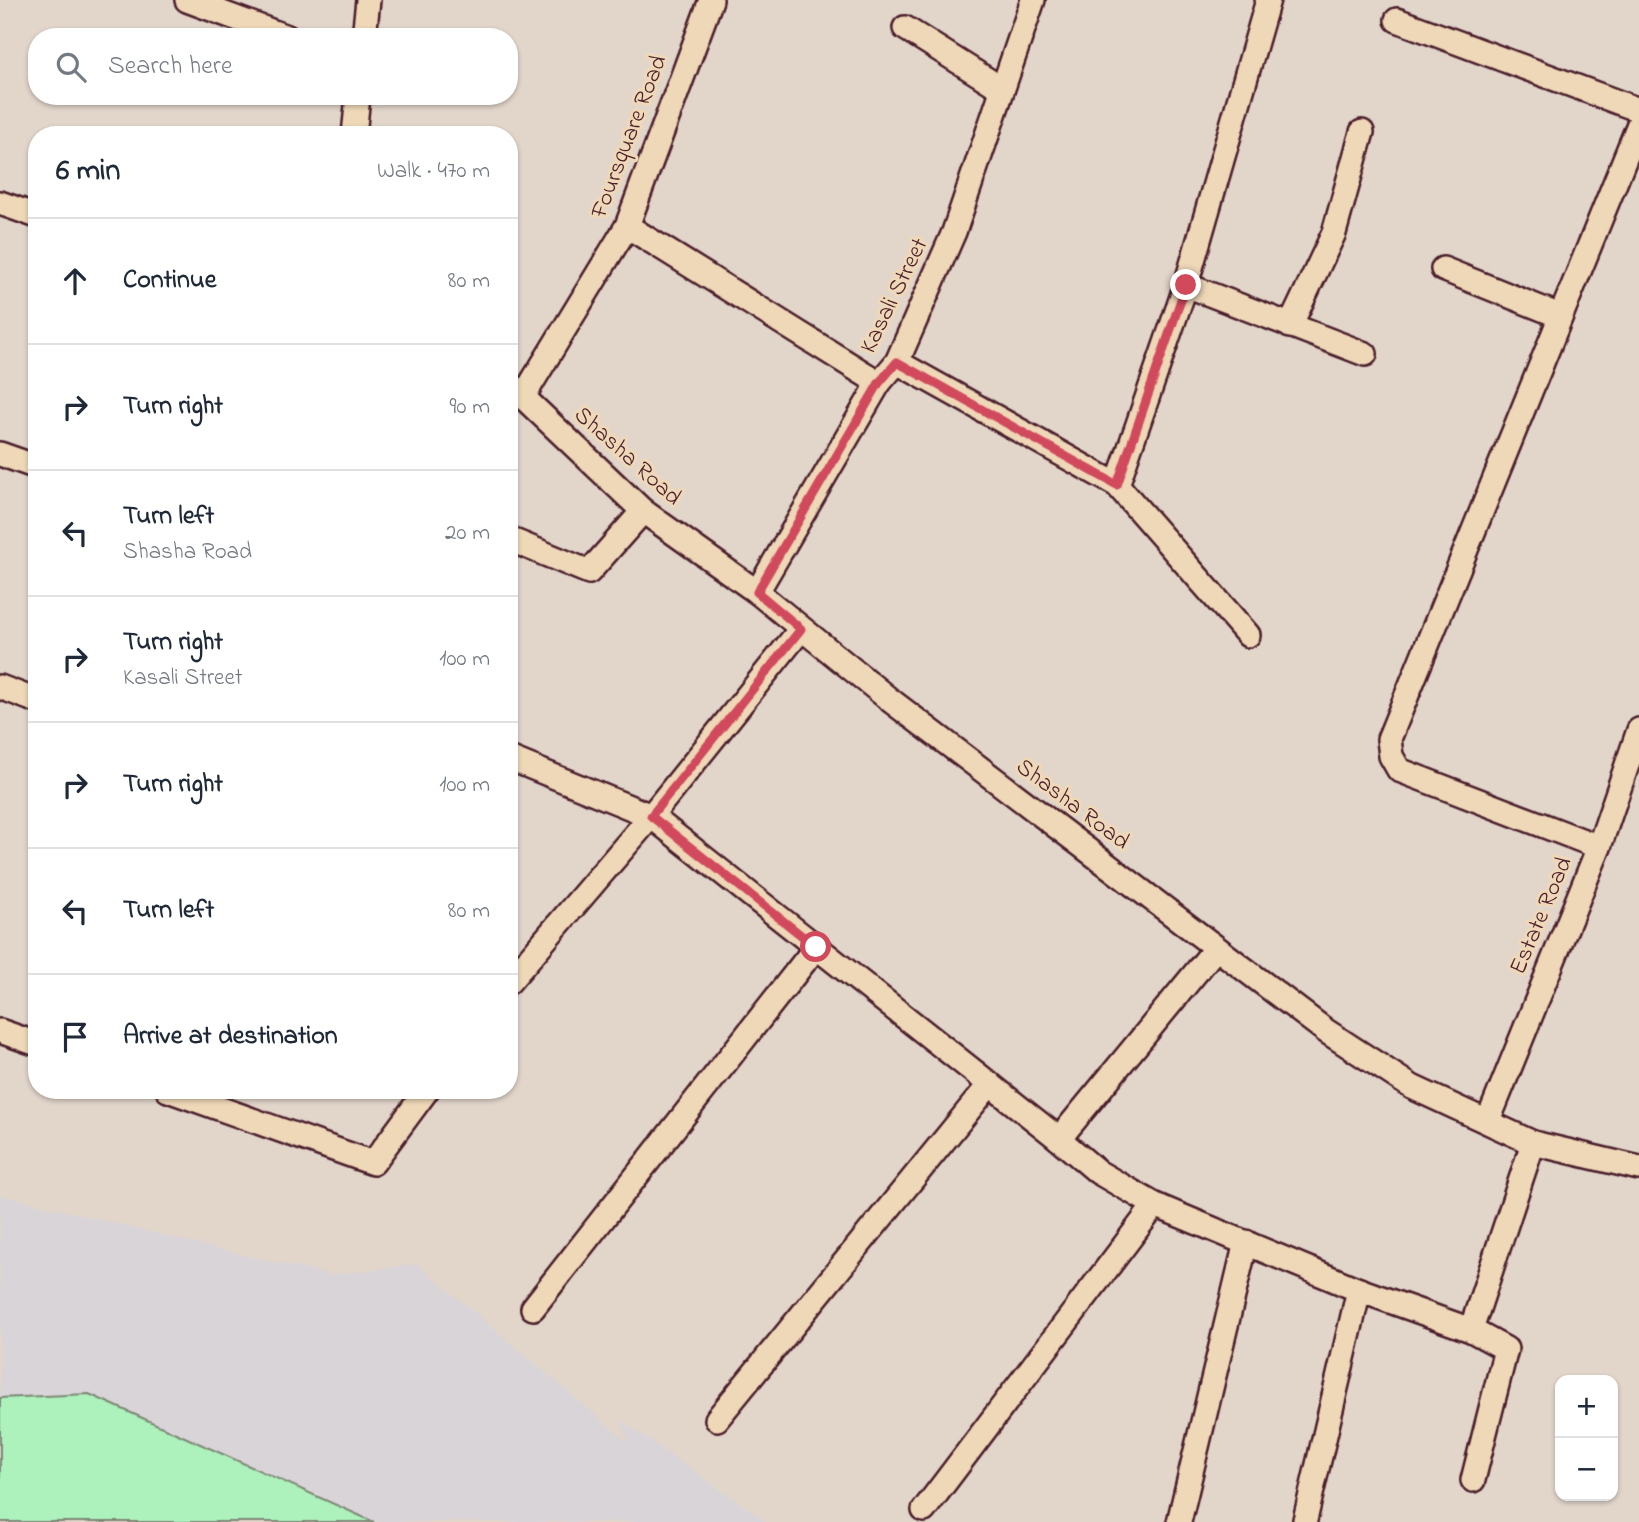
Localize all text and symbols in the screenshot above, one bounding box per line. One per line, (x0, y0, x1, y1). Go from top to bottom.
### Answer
search box (28, 28, 518, 105)
icon: search (52, 48, 90, 86)
text: Search here (108, 48, 233, 86)
street label: Foursquare Road (582, 50, 677, 225)
text: 6 min (56, 150, 120, 194)
text: Walk · 470 m (377, 155, 490, 188)
street label: Kasali Street (852, 232, 938, 360)
icon: ahead (56, 262, 94, 300)
text: Continue (123, 262, 216, 300)
text: 80 m (448, 265, 490, 298)
route end (1170, 269, 1201, 300)
icon: right (56, 388, 94, 426)
text: Turn right (123, 388, 223, 426)
text: 90 m (450, 391, 490, 424)
street label: Shasha Road (565, 399, 689, 515)
text: Turn left (123, 498, 214, 536)
icon: left (56, 514, 94, 552)
text: 20 m (445, 517, 490, 550)
text: Shasha Road (123, 536, 252, 569)
text: Turn right (123, 624, 223, 662)
icon: right (56, 640, 94, 678)
text: 100 m (439, 643, 490, 676)
text: Kasali Street (123, 662, 242, 695)
street label: Shasha Road (1008, 751, 1137, 860)
icon: right (56, 766, 94, 804)
text: Turn right (123, 766, 223, 804)
text: 100 m (439, 769, 490, 802)
street label: Estate Road (1502, 851, 1583, 980)
icon: left (56, 892, 94, 930)
text: Turn left (123, 892, 214, 930)
text: 80 m (448, 895, 490, 928)
route start (800, 931, 831, 962)
icon: arrive (56, 1018, 94, 1056)
text: Arrive at destination (123, 1018, 338, 1056)
map controls (1555, 1375, 1618, 1501)
button: + (1555, 1375, 1618, 1438)
button: − (1555, 1438, 1618, 1501)

